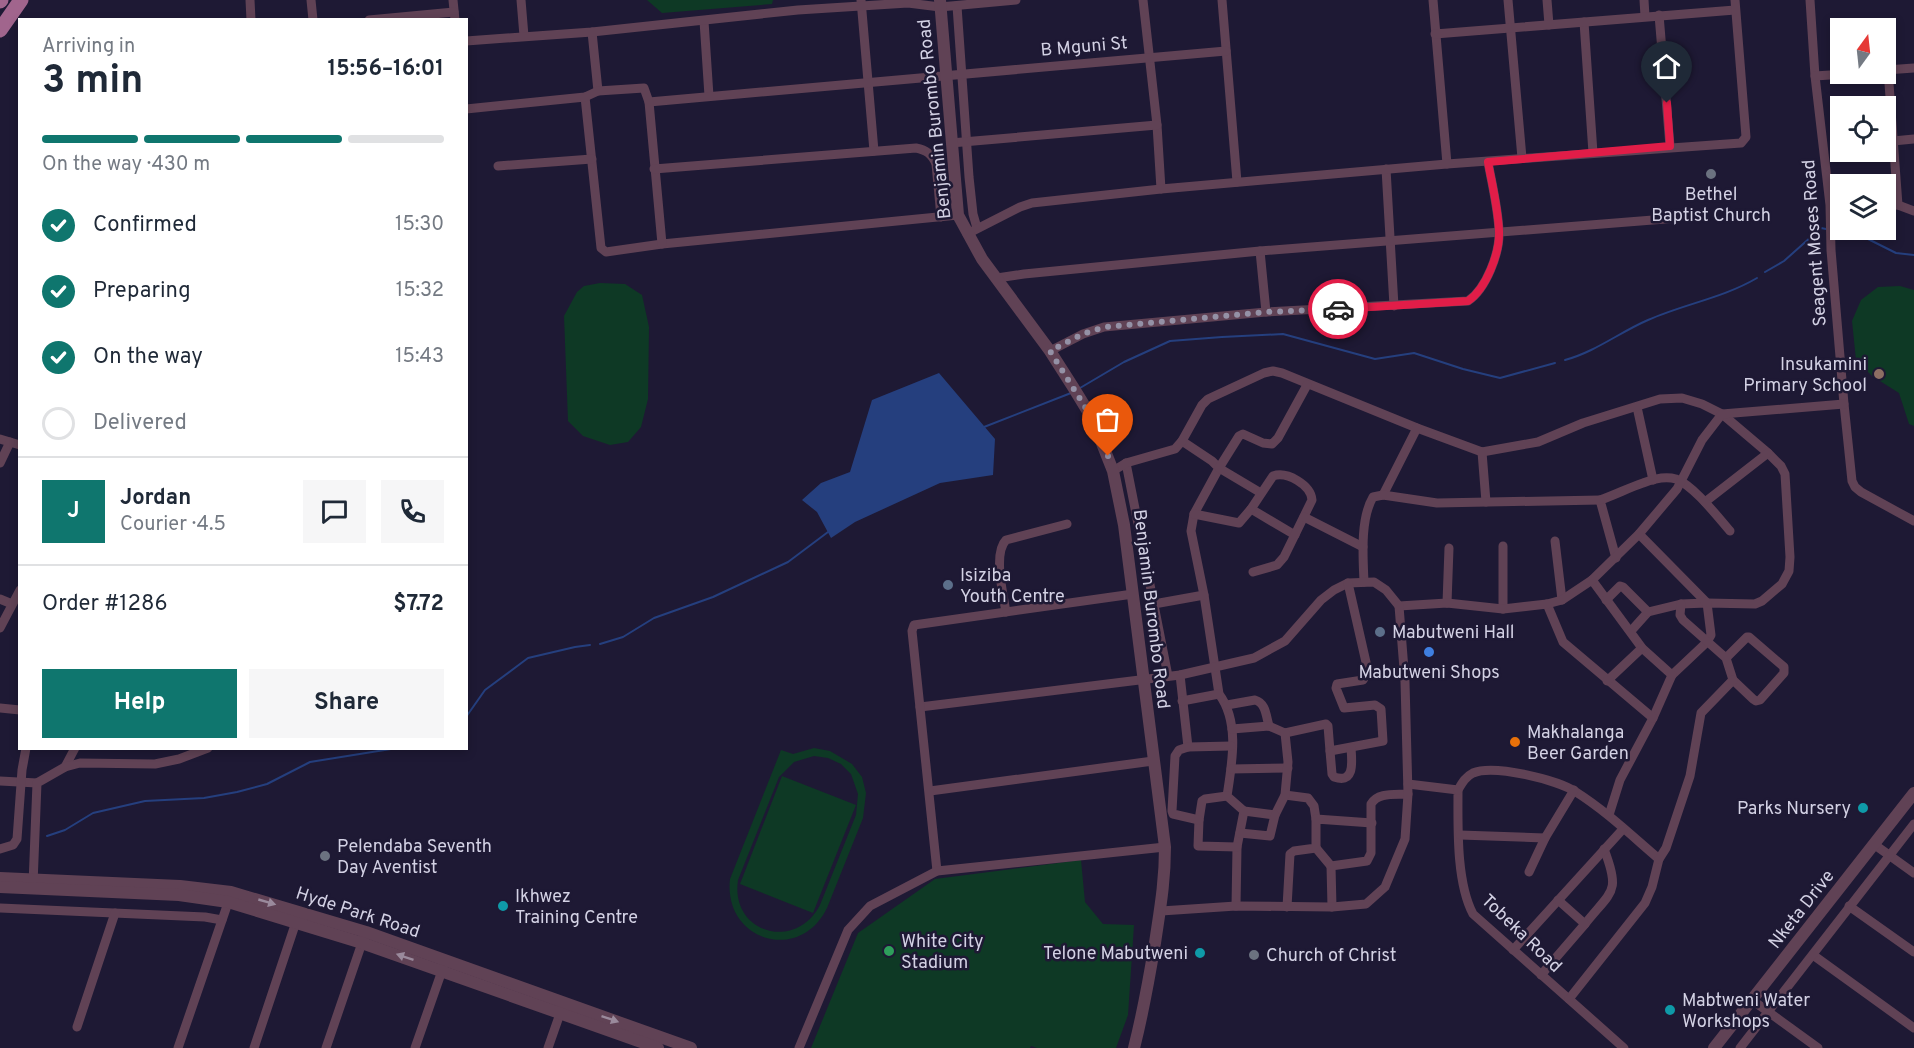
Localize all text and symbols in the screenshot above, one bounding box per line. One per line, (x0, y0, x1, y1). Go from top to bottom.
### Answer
street label: Benjamin Burombo Road (914, 18, 957, 220)
north arrow (1830, 18, 1896, 84)
map controls (1830, 18, 1896, 240)
street label: B Mguni St (1040, 32, 1129, 63)
text: Arriving in (42, 34, 135, 60)
pin (1641, 41, 1692, 103)
icon: home (1650, 50, 1683, 83)
text: 15:56–16:01 (327, 56, 444, 83)
text: 3 min (42, 58, 143, 107)
button: locate (1830, 96, 1896, 162)
text: On the way · 430 m (42, 152, 210, 178)
street label: Seagent Moses Road (1798, 159, 1833, 327)
marker: Bethel Baptist Church (1704, 167, 1718, 181)
button: layers (1830, 174, 1896, 240)
place label: Bethel Baptist Church (1651, 184, 1771, 228)
icon: check (42, 209, 75, 242)
text: Confirmed (93, 212, 197, 239)
text: 15:30 (395, 212, 444, 238)
icon: check (42, 275, 75, 308)
text: Preparing (93, 278, 191, 305)
text: 15:32 (396, 278, 444, 304)
courier (1308, 279, 1368, 339)
icon: car (1322, 293, 1355, 326)
icon: check (42, 341, 75, 374)
text: On the way (93, 344, 203, 371)
text: 15:43 (395, 344, 444, 370)
place label: Insukamini Primary School (1743, 354, 1867, 398)
marker: Insukamini Primary School (1872, 367, 1886, 381)
pin (1082, 394, 1133, 456)
icon: bag (1091, 403, 1124, 436)
text: Delivered (93, 410, 187, 437)
button: chat (303, 480, 366, 543)
button: phone (381, 480, 444, 543)
text: Jordan (120, 485, 191, 512)
text: J (67, 498, 80, 525)
street label: Benjamin Burombo Road (1127, 508, 1174, 710)
text: Courier · 4.5 (120, 512, 226, 538)
place label: Isiziba Youth Centre (960, 565, 1065, 609)
marker: Isiziba Youth Centre (941, 578, 955, 592)
text: Order #1286 (42, 591, 168, 618)
text: $7.72 (393, 591, 444, 618)
place label: Mabutweni Hall (1392, 622, 1515, 645)
marker: Mabutweni Hall (1373, 625, 1387, 639)
marker: Mabutweni Shops (1422, 645, 1436, 659)
place label: Mabutweni Shops (1358, 662, 1500, 685)
button: Help (42, 669, 237, 738)
button: Share (249, 669, 444, 738)
place label: Makhalanga Beer Garden (1527, 722, 1629, 766)
marker: Makhalanga Beer Garden (1508, 735, 1522, 749)
place label: Parks Nursery (1737, 798, 1851, 821)
marker: Parks Nursery (1856, 801, 1870, 815)
place label: Pelendaba Seventh Day Aventist (337, 836, 492, 880)
marker: Pelendaba Seventh Day Aventist (318, 849, 332, 863)
street label: Nketa Drive (1764, 866, 1840, 954)
street label: Hyde Park Road (293, 883, 422, 944)
place label: Ikhwez Training Centre (515, 886, 638, 930)
street label: Tobeka Road (1476, 890, 1566, 978)
one-way arrow (258, 898, 276, 907)
marker: Ikhwez Training Centre (496, 899, 510, 913)
place label: White City Stadium (901, 931, 984, 975)
place label: Telone Mabutweni (1043, 943, 1188, 966)
marker: White City Stadium (882, 944, 896, 958)
place label: Church of Christ (1266, 945, 1397, 968)
marker: Telone Mabutweni (1193, 946, 1207, 960)
marker: Church of Christ (1247, 948, 1261, 962)
one-way arrow (396, 952, 414, 962)
place label: Mabtweni Water Workshops (1682, 990, 1810, 1034)
marker: Mabtweni Water Workshops (1663, 1003, 1677, 1017)
one-way arrow (601, 1015, 619, 1025)

